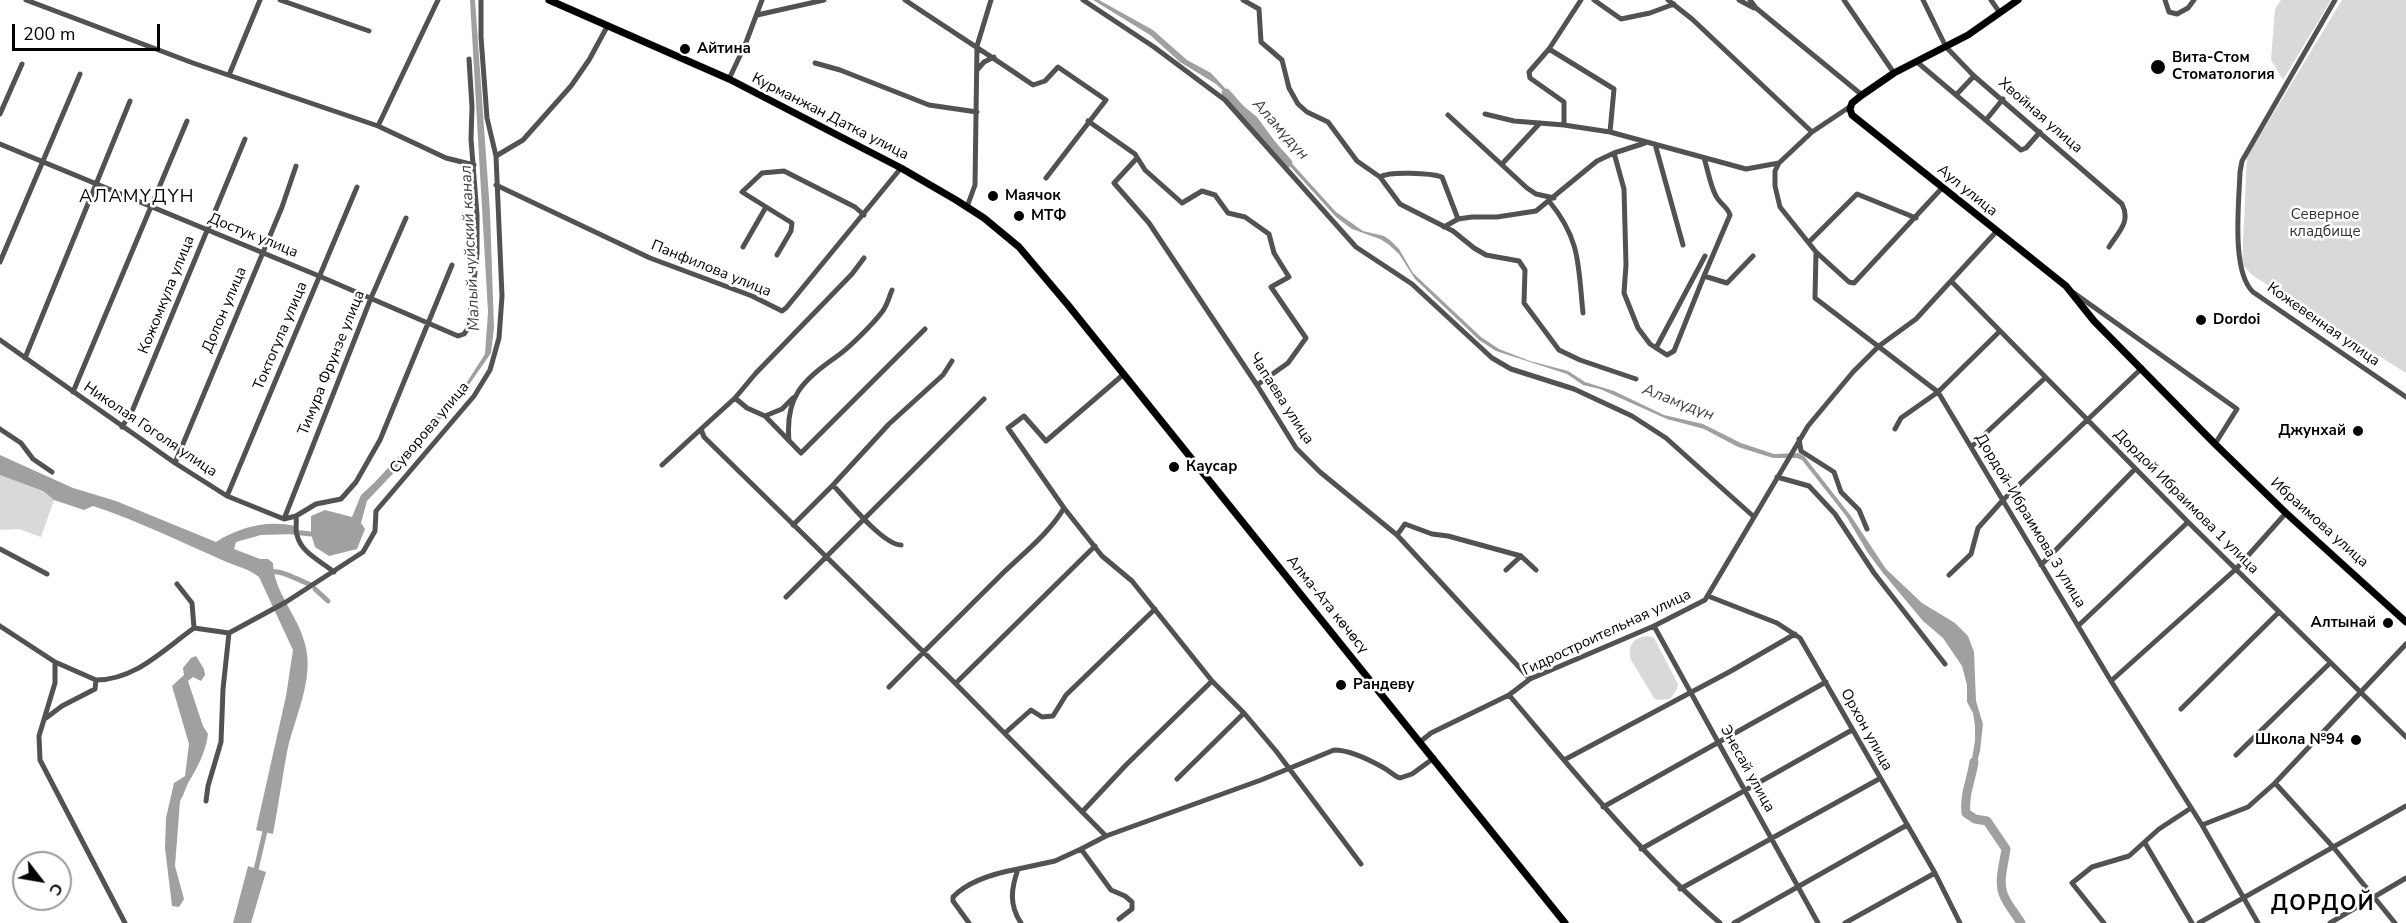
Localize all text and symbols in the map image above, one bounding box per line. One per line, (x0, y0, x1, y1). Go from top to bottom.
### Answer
scale bar (15, 12, 164, 50)
text: 200 m (23, 22, 75, 46)
place label: Айтина (697, 40, 751, 58)
marker: Айтина (678, 42, 692, 56)
place label: Вита-Стом Стоматология (2172, 49, 2275, 84)
marker: Вита-Стом Стоматология (2149, 58, 2167, 76)
street label: Курманжан Датка улица (749, 70, 911, 164)
street label: Хвойная улица (1994, 74, 2086, 158)
water label: Аламүдүн (1248, 96, 1312, 164)
street label: Аул улица (1933, 161, 2001, 221)
water label: Малый чуйский канал (457, 165, 485, 331)
district label: АЛАМҮДҮН (79, 187, 195, 209)
place label: Маячок (1005, 187, 1061, 205)
marker: Маячок (986, 189, 1000, 203)
park label: Северное кладбище (2289, 206, 2361, 241)
place label: МТФ (1031, 207, 1067, 225)
marker: МТФ (1012, 209, 1026, 223)
street label: Достук улица (205, 210, 301, 262)
street label: Кожомкула улица (135, 233, 199, 357)
street label: Панфилова улица (648, 237, 774, 301)
street label: Долон улица (199, 264, 251, 356)
street label: Токтогула улица (250, 279, 312, 393)
street label: Кожевенная улица (2263, 279, 2383, 371)
street label: Тимура Фрунзе улица (295, 288, 369, 438)
place label: Dordoi (2213, 311, 2260, 329)
marker: Dordoi (2194, 313, 2208, 327)
street label: Чапаева улица (1245, 350, 1317, 448)
street label: Николая Гоголя улица (80, 379, 220, 481)
street label: Суворова улица (387, 379, 473, 477)
water label: Аламүдүн (1639, 381, 1717, 425)
place label: Джунхай (2279, 422, 2346, 440)
marker: Джунхай (2351, 424, 2365, 438)
street label: Дордой Ибраимова 1 улица (2110, 426, 2262, 578)
street label: Дордой-Ибраимова 3 улица (1971, 431, 2089, 611)
place label: Каусар (1186, 458, 1237, 476)
marker: Каусар (1167, 460, 1181, 474)
street label: Ибраимова улица (2266, 474, 2372, 572)
street label: Алма-Ата көчөсү (1282, 552, 1372, 658)
street label: Гидростроительная улица (1520, 586, 1694, 680)
place label: Алтынай (2311, 614, 2376, 632)
marker: Алтынай (2381, 616, 2395, 630)
place label: Рандеву (1353, 676, 1414, 694)
marker: Рандеву (1334, 678, 1348, 692)
street label: Орхон улица (1836, 686, 1896, 774)
street label: Энесай улица (1716, 722, 1778, 816)
place label: Школа №94 (2255, 731, 2344, 749)
marker: Школа №94 (2349, 733, 2363, 747)
north arrow (12, 851, 72, 911)
text: С (43, 879, 68, 900)
district label: ДОРДОЙ (2271, 892, 2375, 918)

